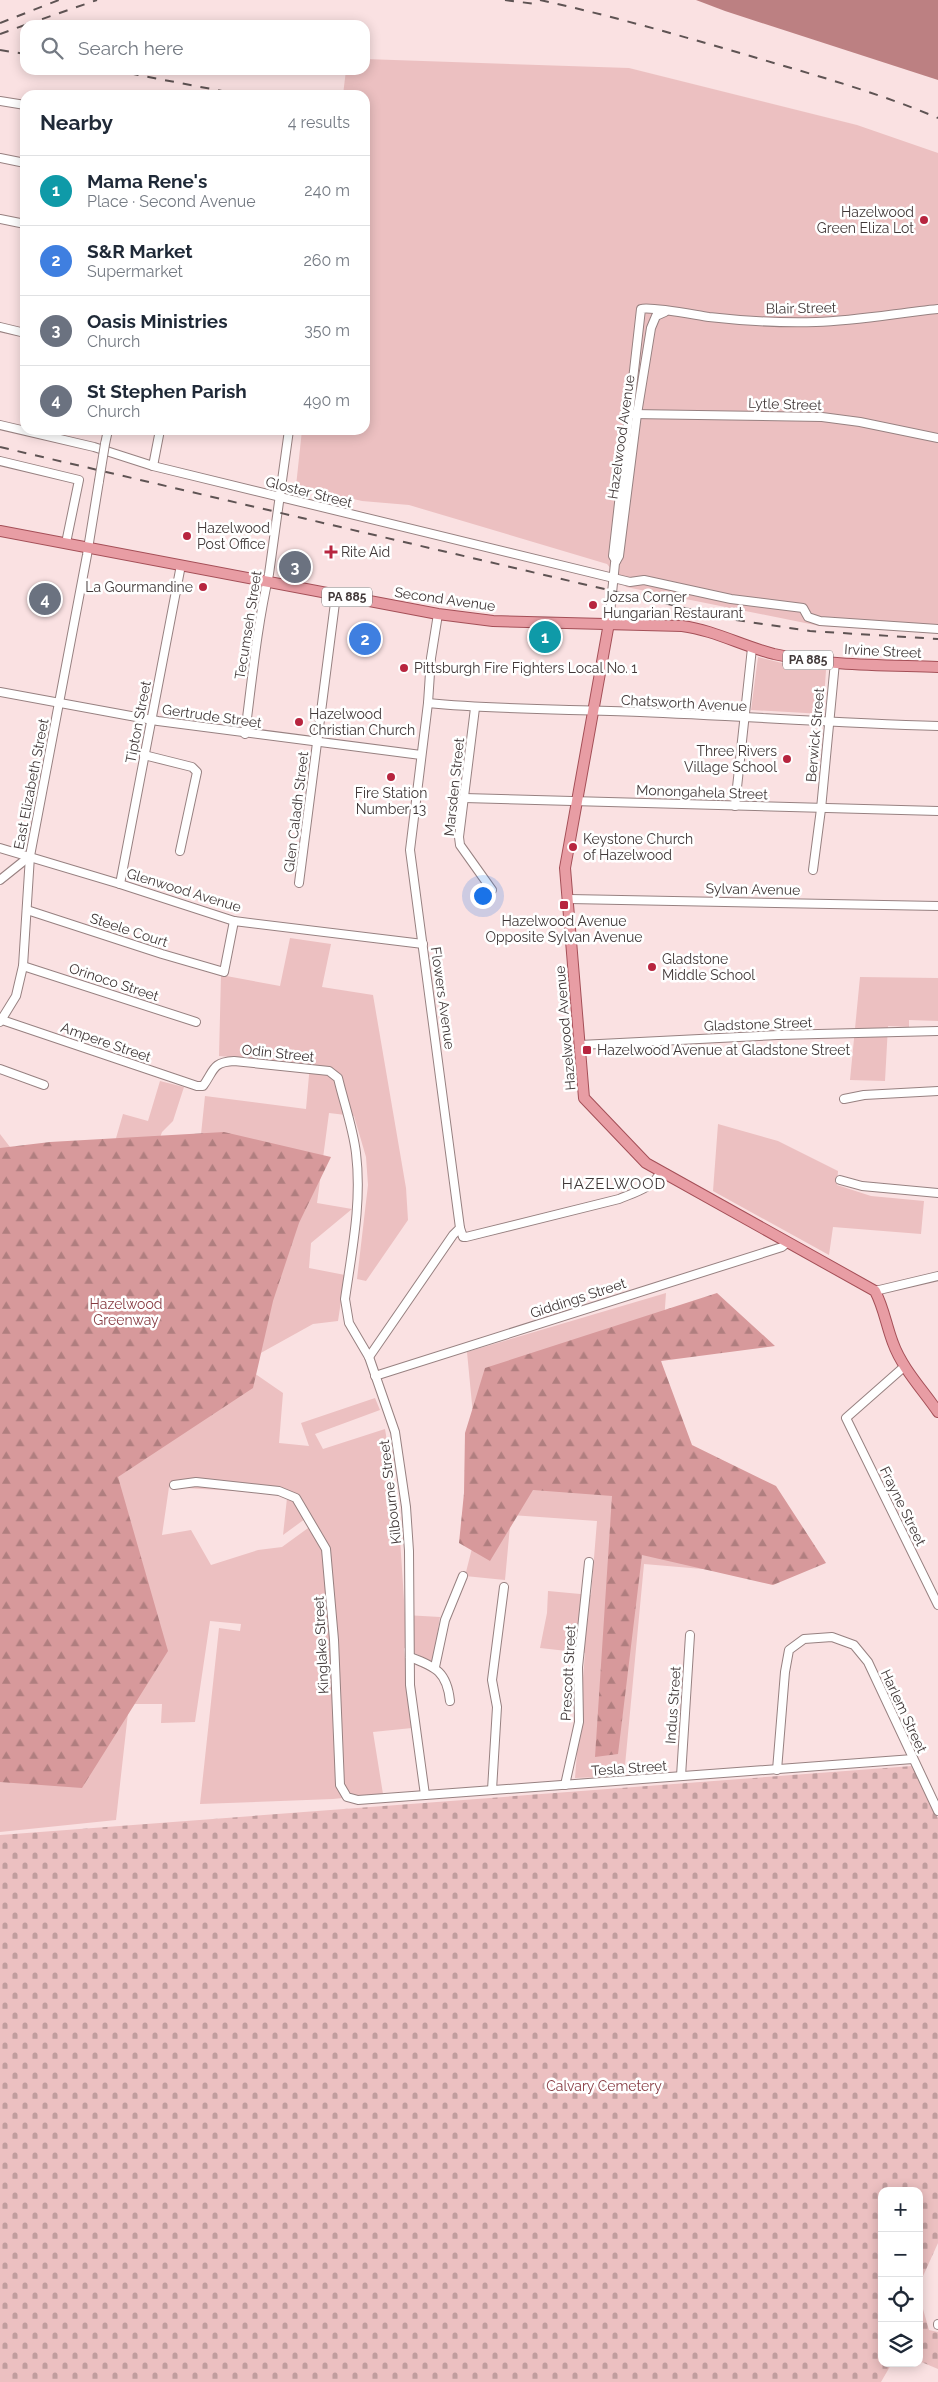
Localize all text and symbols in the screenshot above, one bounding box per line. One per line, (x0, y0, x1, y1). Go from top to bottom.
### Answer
search box (20, 20, 370, 75)
icon: search (38, 34, 66, 62)
text: Search here (78, 37, 184, 59)
text: Nearby (40, 110, 113, 135)
text: 4 results (288, 113, 350, 132)
text: Mama Rene's (87, 170, 207, 192)
text: 1 (52, 181, 60, 200)
text: 240 m (304, 181, 350, 200)
text: Place · Second Avenue (87, 192, 256, 211)
place label: Hazelwood Green Eliza Lot (817, 204, 914, 236)
marker: Hazelwood Green Eliza Lot (918, 214, 930, 226)
text: S&R Market (87, 240, 193, 262)
text: 2 (51, 251, 61, 270)
text: 260 m (303, 251, 350, 270)
text: Supermarket (87, 262, 183, 281)
street label: Blair Street (765, 299, 837, 317)
text: Oasis Ministries (87, 310, 228, 332)
text: 3 (52, 321, 60, 340)
text: 350 m (304, 321, 350, 340)
text: Church (87, 332, 140, 351)
street label: Hazelwood Avenue (604, 374, 638, 500)
text: St Stephen Parish (87, 380, 247, 402)
text: 4 (51, 391, 61, 410)
text: 490 m (303, 391, 350, 410)
street label: Lytle Street (748, 395, 822, 413)
text: Church (87, 402, 140, 421)
street label: Gloster Street (264, 474, 354, 511)
place label: Hazelwood Post Office (197, 520, 270, 552)
marker: Hazelwood Post Office (181, 530, 193, 542)
place label: Rite Aid (341, 544, 390, 560)
marker: Rite Aid (325, 546, 337, 558)
pin: 3 (279, 548, 311, 586)
street label: Tecumseh Street (232, 569, 265, 680)
place label: La Gourmandine (85, 579, 193, 595)
pin: 4 (29, 580, 61, 618)
marker: La Gourmandine (197, 581, 209, 593)
street label: Second Avenue (393, 584, 497, 614)
road number: PA 885 (322, 588, 372, 606)
place label: Jozsa Corner Hungarian Restaurant (603, 589, 744, 621)
marker: Jozsa Corner Hungarian Restaurant (587, 599, 599, 611)
pin: 1 (529, 618, 561, 656)
pin: 2 (349, 620, 381, 658)
street label: Irvine Street (844, 641, 923, 661)
road number: PA 885 (783, 650, 833, 670)
place label: Pittsburgh Fire Fighters Local No. 1 (414, 660, 637, 676)
marker: Pittsburgh Fire Fighters Local No. 1 (398, 662, 410, 674)
street label: Tipton Street (122, 679, 154, 765)
street label: Berwick Street (803, 687, 827, 783)
street label: Chatsworth Avenue (621, 692, 747, 714)
street label: Gertrude Street (161, 701, 263, 731)
place label: Hazelwood Christian Church (309, 706, 415, 738)
marker: Hazelwood Christian Church (293, 716, 305, 728)
street label: East Elizabeth Street (10, 717, 52, 851)
street label: Marsden Street (441, 737, 467, 837)
place label: Three Rivers Village School (684, 743, 777, 775)
street label: Glen Caladh Street (281, 750, 311, 873)
marker: Three Rivers Village School (781, 753, 793, 765)
marker: Fire Station Number 13 (385, 771, 397, 783)
street label: Monongahela Street (636, 782, 768, 802)
place label: Fire Station Number 13 (355, 785, 427, 817)
place label: Keystone Church of Hazelwood (583, 831, 693, 863)
marker: Keystone Church of Hazelwood (567, 841, 579, 853)
street label: Glenwood Avenue (125, 865, 243, 915)
street label: Sylvan Avenue (705, 880, 801, 898)
your location (470, 883, 496, 909)
marker: Hazelwood Avenue Opposite Sylvan Avenue (558, 899, 570, 911)
street label: Steele Court (88, 910, 170, 950)
place label: Hazelwood Avenue Opposite Sylvan Avenue (486, 913, 642, 945)
street label: Flowers Avenue (428, 946, 458, 1050)
place label: Gladstone Middle School (662, 951, 755, 983)
street label: Orinoco Street (67, 960, 161, 1004)
marker: Gladstone Middle School (646, 961, 658, 973)
street label: Hazelwood Avenue (552, 965, 578, 1091)
street label: Gladstone Street (703, 1014, 813, 1034)
street label: Ampere Street (59, 1019, 154, 1065)
street label: Odin Street (241, 1041, 315, 1065)
place label: Hazelwood Avenue at Gladstone Street (597, 1042, 850, 1058)
marker: Hazelwood Avenue at Gladstone Street (581, 1044, 593, 1056)
district label: HAZELWOOD (562, 1175, 666, 1193)
street label: Giddings Street (528, 1275, 628, 1321)
park label: Hazelwood Greenway (90, 1296, 162, 1328)
street label: Kilbourne Street (376, 1439, 404, 1545)
street label: Frayne Street (877, 1464, 929, 1549)
street label: Kinglake Street (310, 1595, 332, 1694)
street label: Prescott Street (557, 1624, 579, 1721)
street label: Indus Street (662, 1665, 684, 1744)
street label: Harlem Street (878, 1667, 930, 1755)
street label: Tesla Street (591, 1757, 668, 1779)
park label: Calvary Cemetery (546, 2078, 662, 2094)
map controls (878, 2187, 923, 2367)
button: + (878, 2187, 923, 2232)
button: − (878, 2232, 923, 2277)
button: locate (878, 2277, 923, 2322)
button: layers (878, 2322, 923, 2367)

